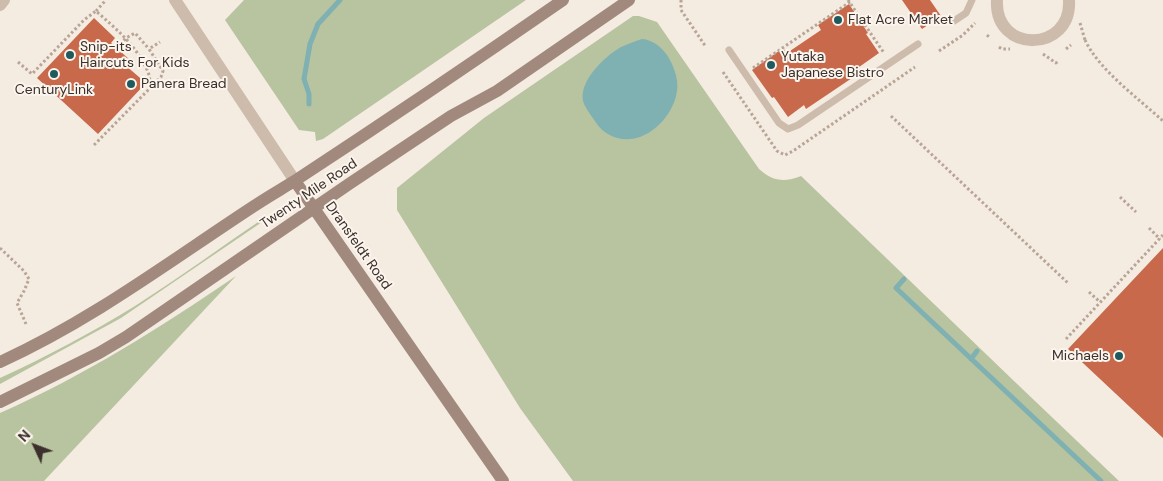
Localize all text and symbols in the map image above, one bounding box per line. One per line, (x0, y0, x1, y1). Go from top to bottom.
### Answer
place label: Flat Acre Market (848, 12, 953, 28)
marker: Flat Acre Market (832, 14, 844, 26)
place label: Snip-its Haircuts For Kids (80, 39, 189, 72)
marker: Snip-its Haircuts For Kids (64, 49, 76, 61)
place label: Yutaka Japanese Bistro (781, 49, 884, 82)
marker: Yutaka Japanese Bistro (765, 59, 777, 71)
marker: CenturyLink (48, 68, 60, 80)
place label: Panera Bread (141, 76, 227, 92)
marker: Panera Bread (125, 78, 137, 90)
place label: CenturyLink (15, 82, 93, 98)
street label: Twenty Mile Road (257, 155, 361, 233)
street label: Dransfeldt Road (321, 199, 395, 293)
place label: Michaels (1052, 348, 1109, 364)
marker: Michaels (1113, 350, 1125, 362)
north arrow (10, 421, 60, 471)
text: N (14, 426, 34, 446)

